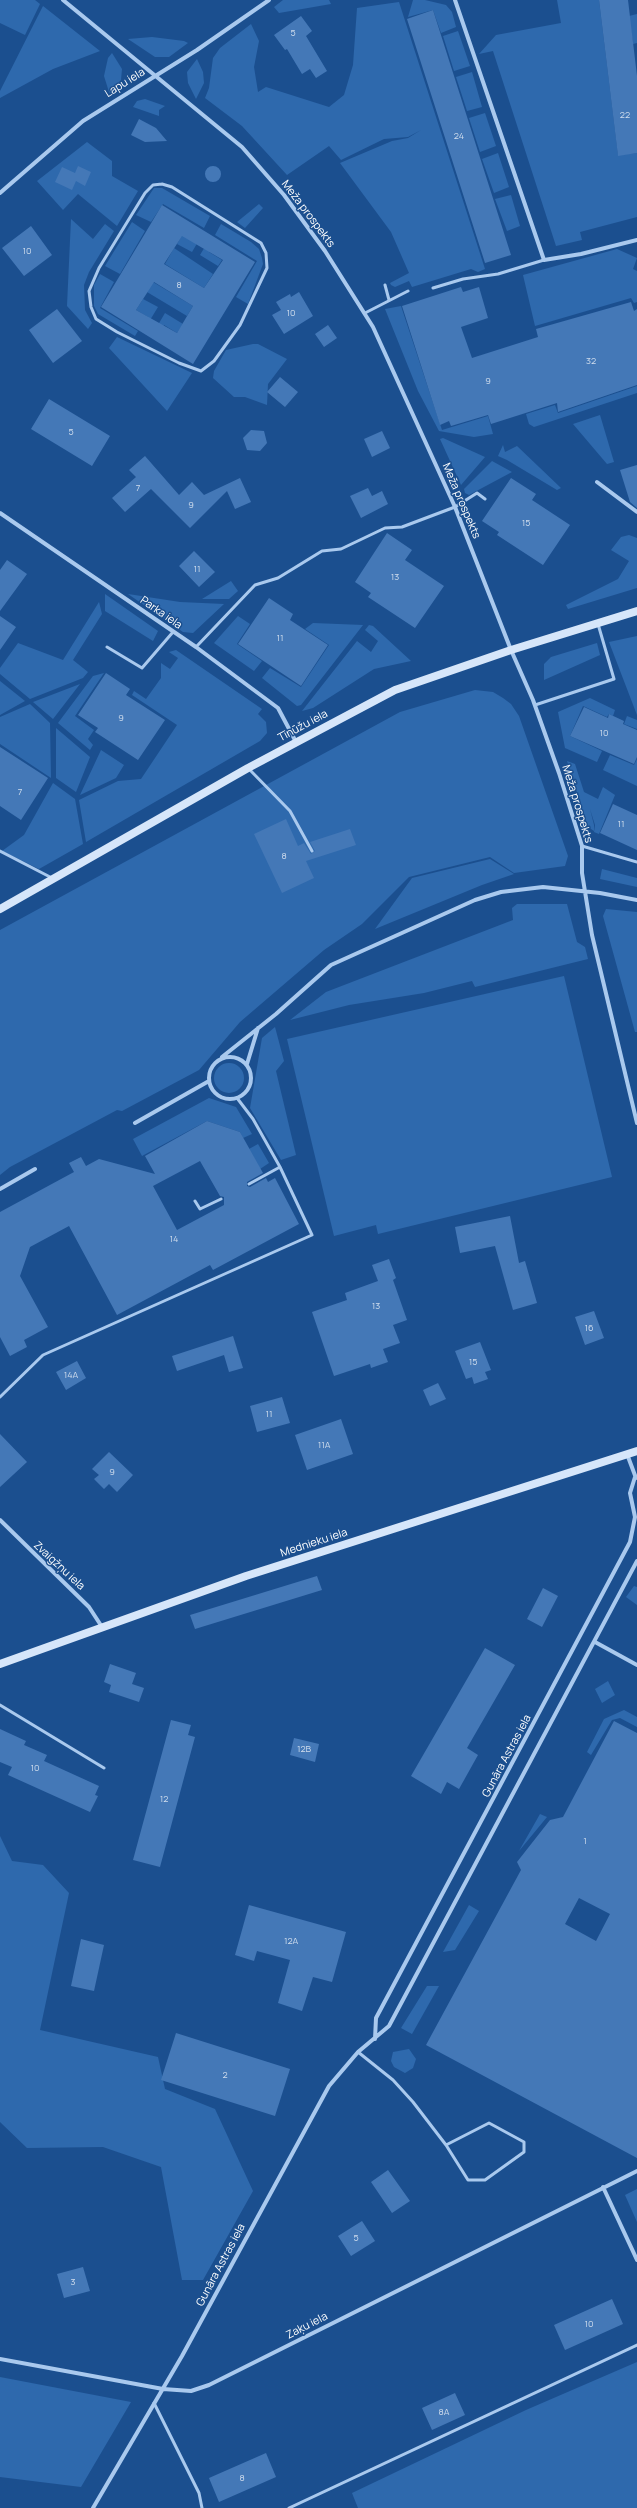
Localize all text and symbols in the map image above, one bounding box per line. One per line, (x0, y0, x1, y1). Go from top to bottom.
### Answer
house number: 5 (290, 28, 296, 38)
street label: Lapu iela (103, 66, 147, 100)
house number: 22 (620, 110, 630, 120)
house number: 24 (454, 131, 464, 141)
street label: Meža prospekts (278, 178, 338, 250)
house number: 10 (23, 246, 31, 256)
house number: 8 (176, 280, 182, 290)
house number: 10 (287, 308, 295, 318)
house number: 32 (586, 356, 596, 366)
house number: 9 (485, 376, 491, 386)
house number: 5 (68, 427, 74, 437)
street label: Meža prospekts (439, 461, 483, 541)
house number: 7 (136, 483, 140, 493)
house number: 9 (188, 500, 194, 510)
house number: 15 (522, 518, 530, 528)
house number: 11 (193, 564, 201, 574)
house number: 13 (391, 572, 399, 582)
street label: Parka iela (138, 594, 184, 632)
house number: 11 (276, 633, 284, 643)
street label: Tīnūžu iela (276, 707, 330, 745)
house number: 9 (118, 713, 124, 723)
house number: 10 (600, 728, 608, 738)
street label: Meža prospekts (559, 764, 595, 844)
house number: 7 (18, 787, 22, 797)
house number: 11 (617, 819, 625, 829)
house number: 8 (281, 851, 287, 861)
house number: 14 (170, 1234, 178, 1244)
house number: 13 (372, 1301, 380, 1311)
house number: 16 (584, 1323, 594, 1333)
house number: 15 (469, 1357, 477, 1367)
house number: 14A (64, 1370, 78, 1380)
house number: 11 (265, 1409, 273, 1419)
house number: 11A (318, 1440, 330, 1450)
house number: 9 (109, 1467, 115, 1477)
street label: Mednieku iela (279, 1526, 349, 1560)
street label: Zvaigžņu iela (31, 1539, 87, 1593)
street label: Gunāra Astras iela (480, 1712, 534, 1800)
house number: 12B (297, 1744, 311, 1754)
house number: 10 (31, 1763, 39, 1773)
house number: 12 (160, 1794, 168, 1804)
house number: 1 (583, 1836, 587, 1846)
house number: 12A (284, 1936, 298, 1946)
house number: 2 (222, 2070, 228, 2080)
street label: Gunāra Astras iela (194, 2221, 248, 2309)
house number: 5 (353, 2233, 359, 2243)
house number: 3 (71, 2277, 75, 2287)
street label: Zaķu iela (284, 2310, 330, 2342)
house number: 10 (585, 2319, 593, 2329)
house number: 8A (439, 2407, 449, 2417)
house number: 8 (239, 2473, 245, 2483)

